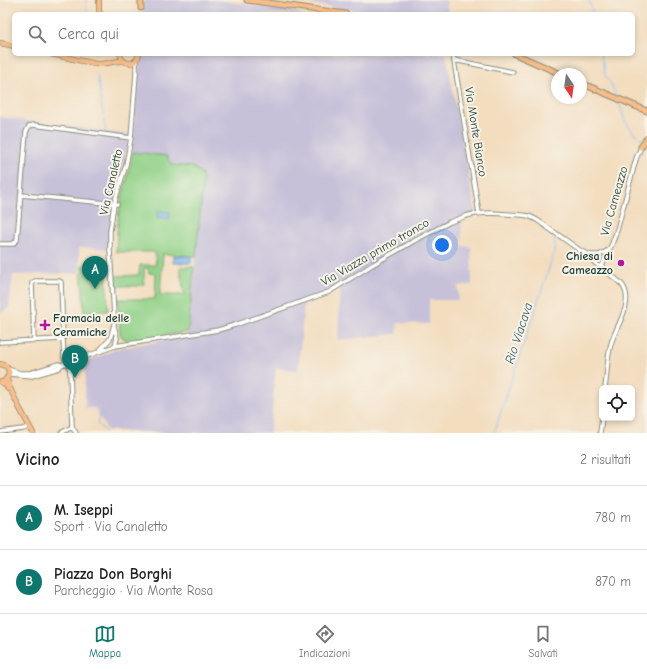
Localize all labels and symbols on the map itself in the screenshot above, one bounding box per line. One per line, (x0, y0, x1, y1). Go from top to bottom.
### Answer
north arrow (551, 68, 587, 104)
street label: Via Monte Bianco (462, 86, 490, 178)
street label: Via Canaletto (97, 148, 125, 216)
street label: Via Cameazzo (597, 165, 631, 237)
street label: Via Viazza primo tronco (319, 215, 431, 289)
your location (432, 235, 452, 255)
place label: Chiesa di Cameazzo (562, 249, 613, 277)
pin: A (82, 256, 108, 289)
marker: Chiesa di Cameazzo (616, 258, 626, 268)
water label: Rio Viacava (502, 300, 536, 366)
place label: Farmacia delle Ceramiche (53, 311, 129, 339)
marker: Farmacia delle Ceramiche (40, 320, 50, 330)
pin: B (62, 345, 88, 378)

